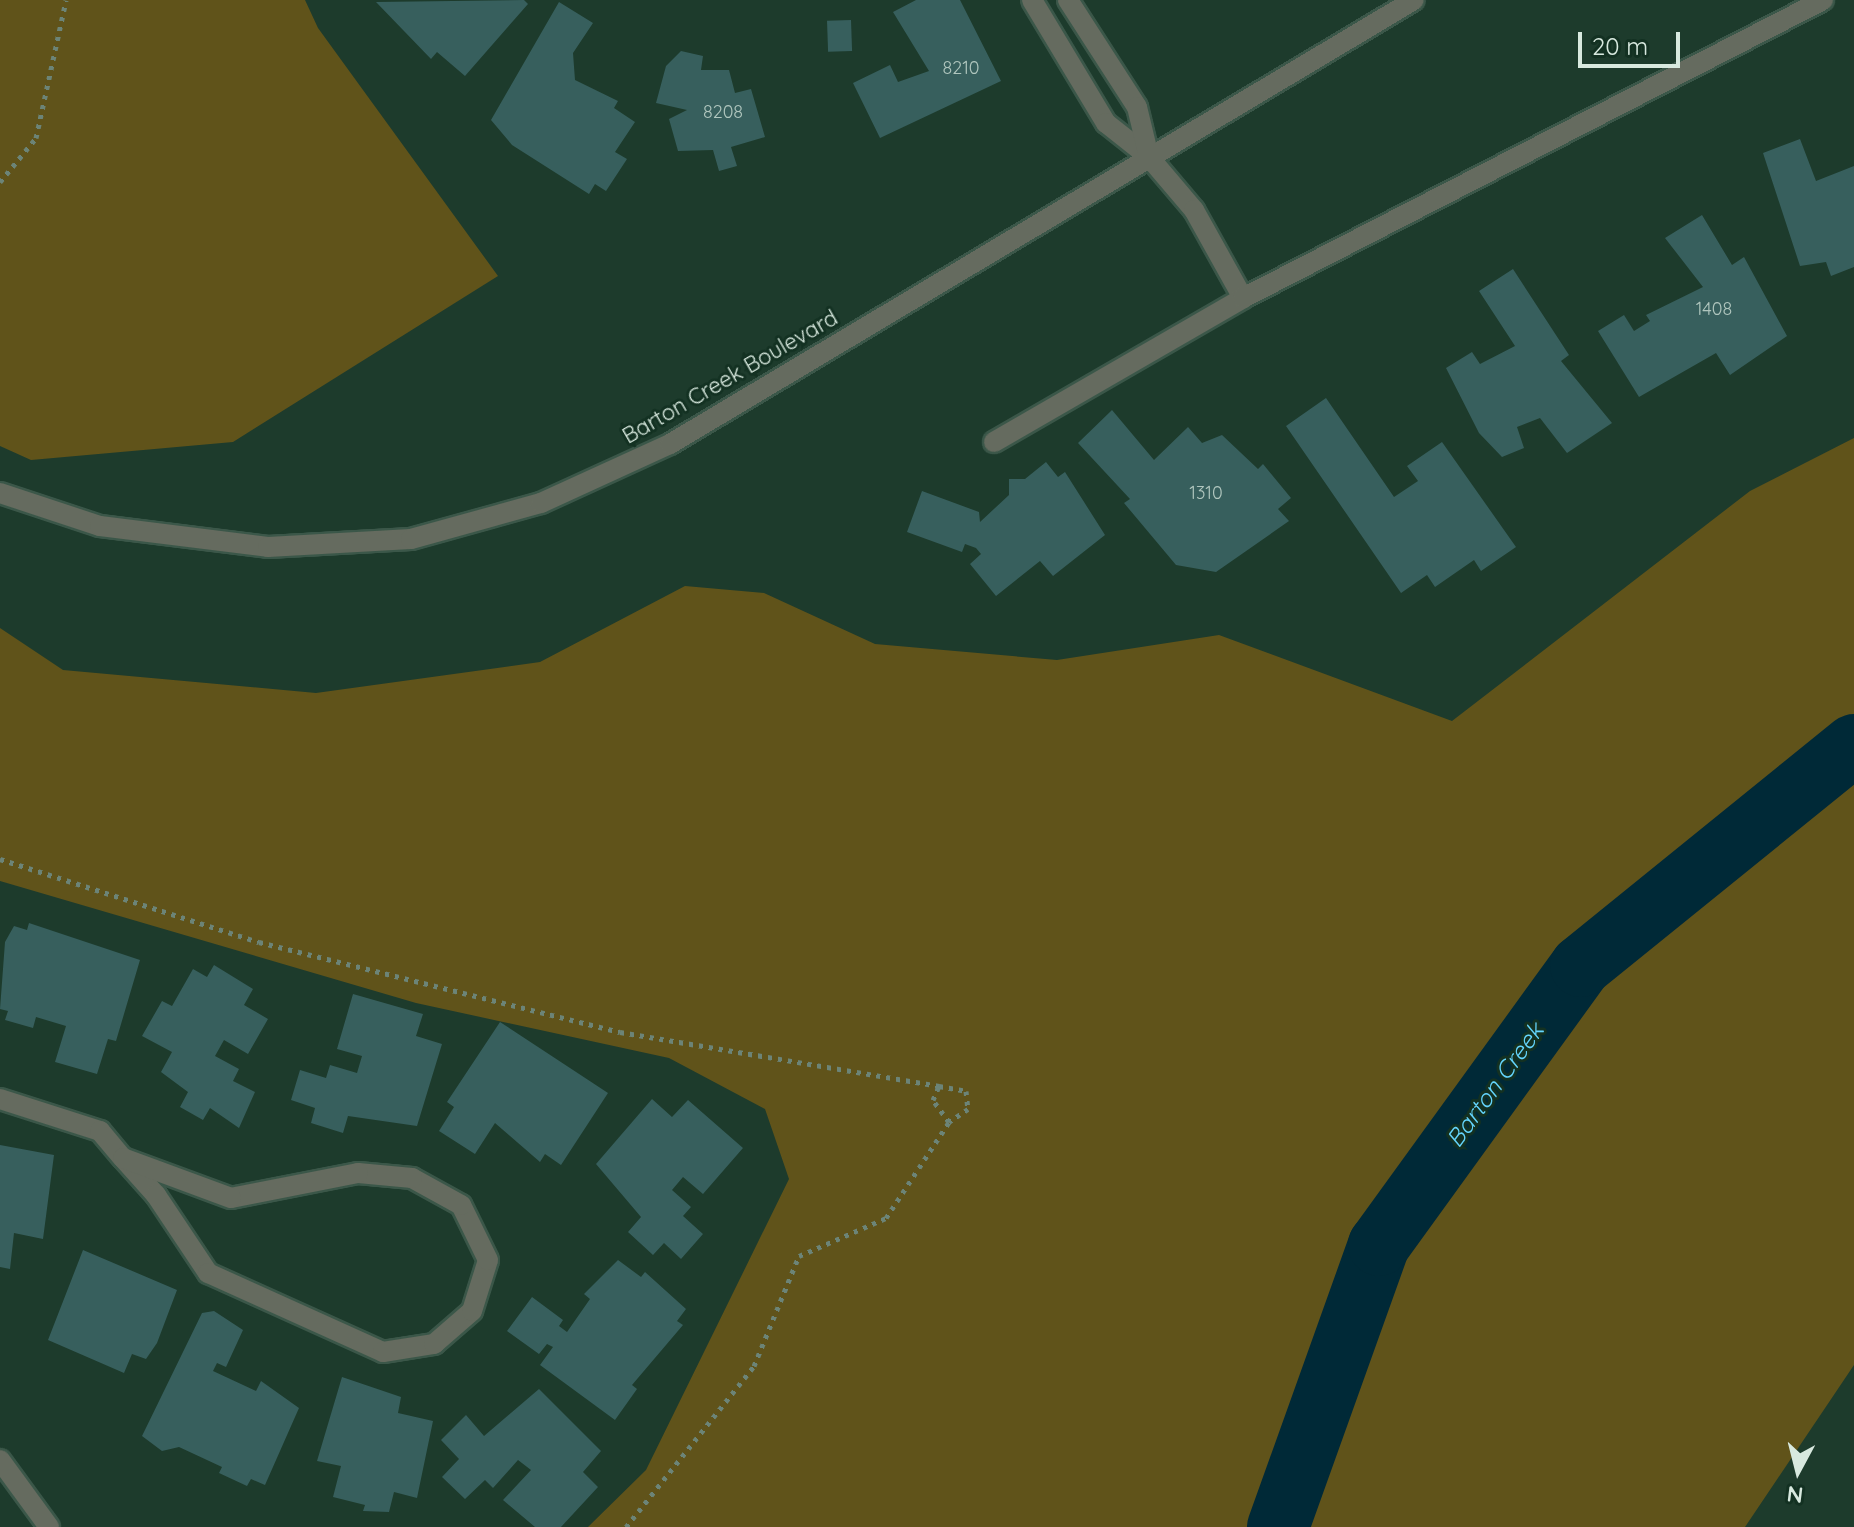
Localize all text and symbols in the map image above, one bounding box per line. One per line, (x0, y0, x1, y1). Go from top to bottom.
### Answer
scale bar (1582, 16, 1684, 66)
text: 20 m (1592, 31, 1648, 61)
house number: 8210 (942, 57, 980, 79)
house number: 8208 (703, 101, 743, 123)
house number: 1408 (1696, 298, 1732, 320)
street label: Barton Creek Boulevard (618, 305, 842, 449)
house number: 1310 (1189, 482, 1223, 504)
water label: Barton Creek (1440, 1017, 1550, 1153)
north arrow (1758, 1431, 1838, 1511)
text: N (1785, 1480, 1805, 1510)

